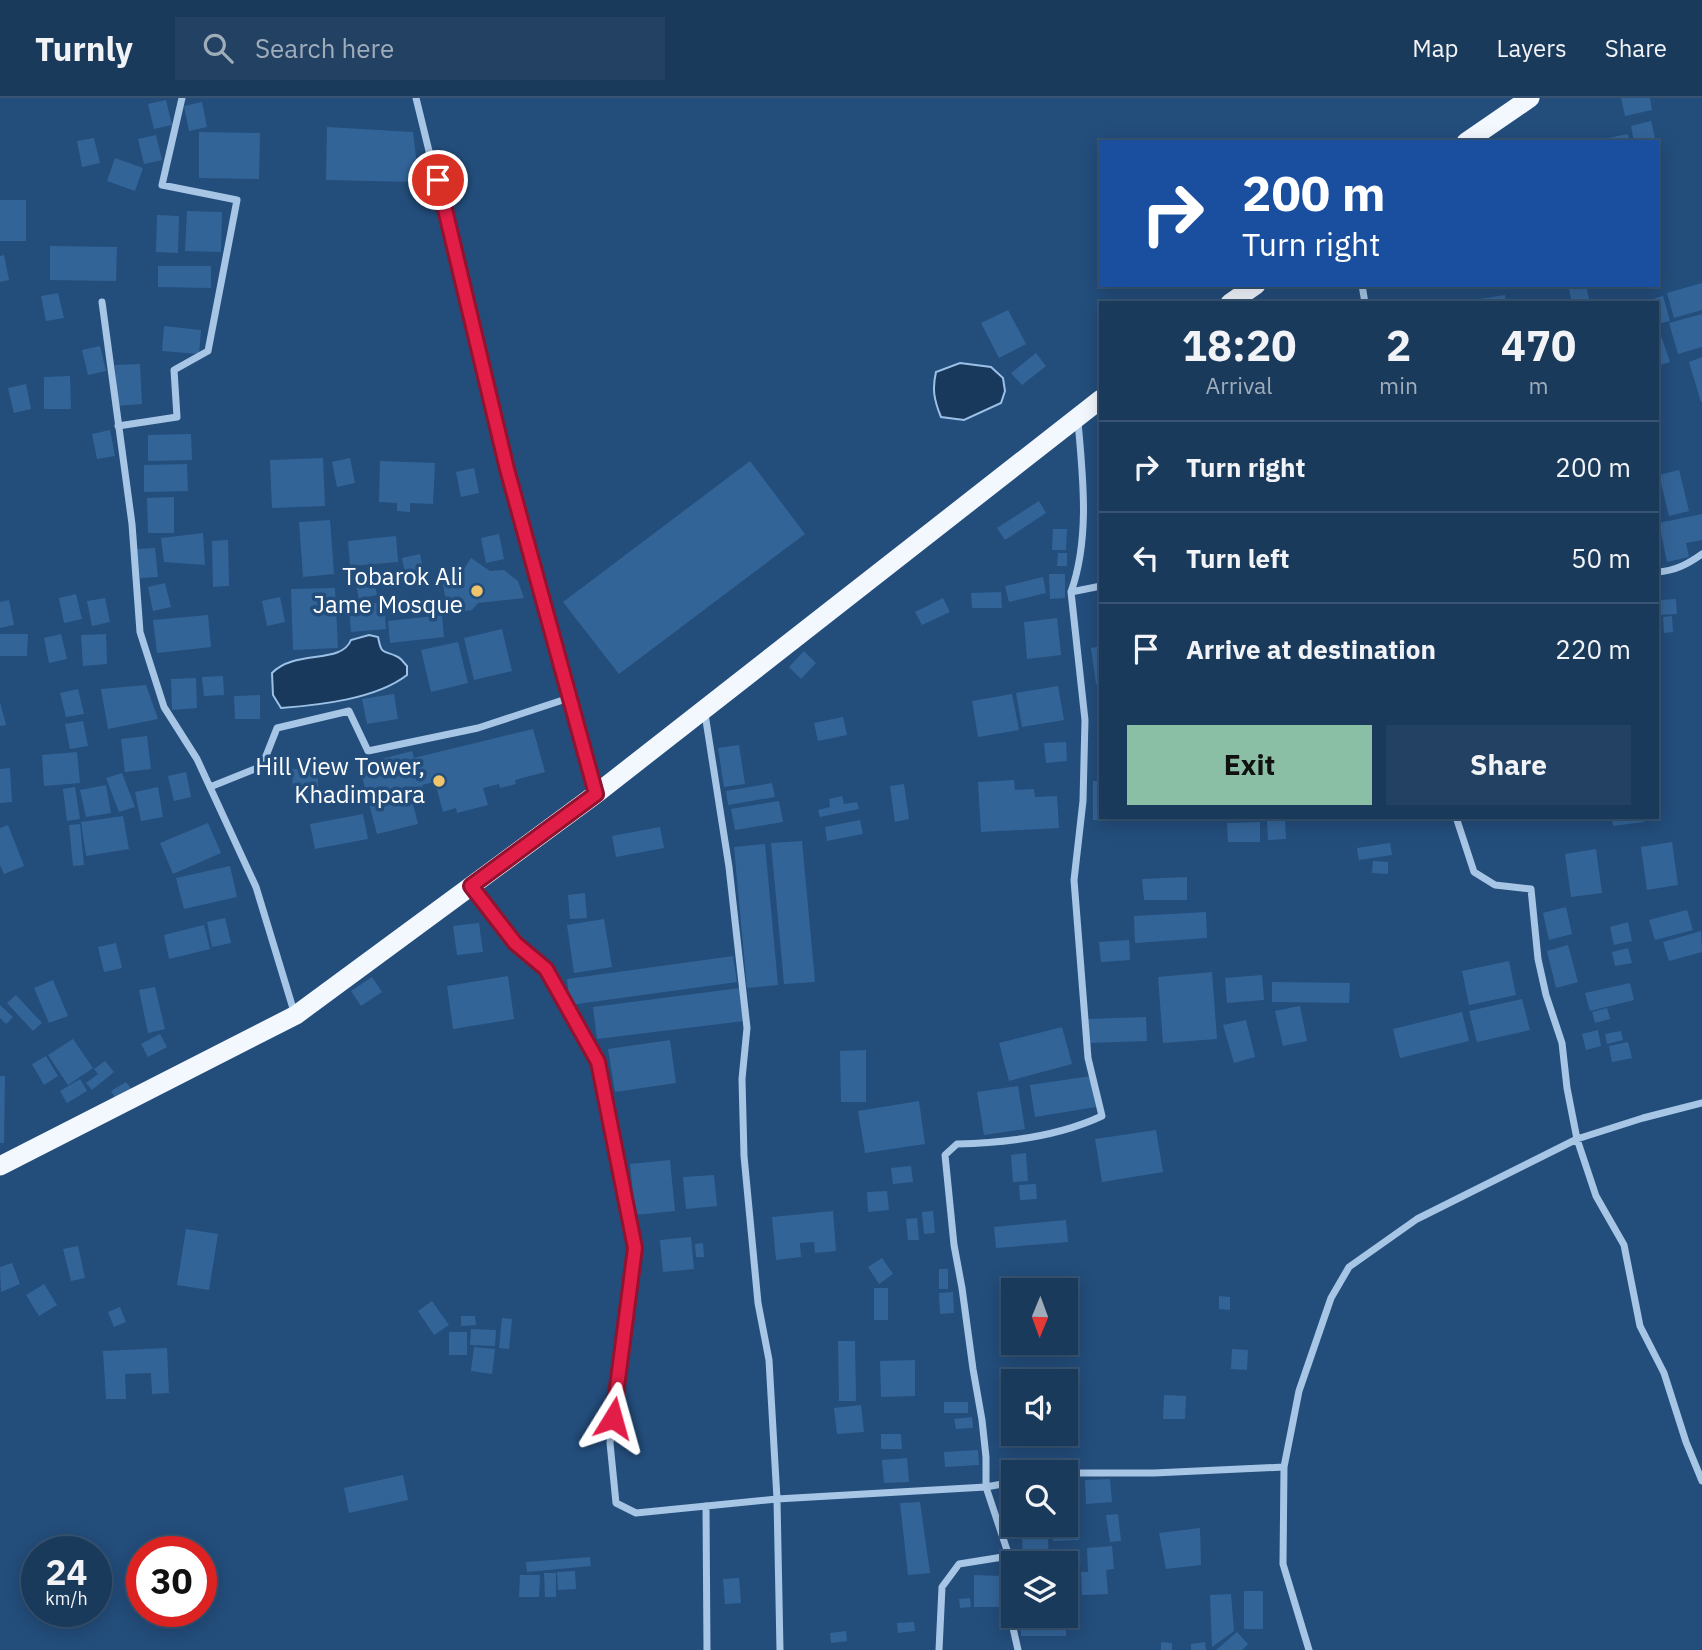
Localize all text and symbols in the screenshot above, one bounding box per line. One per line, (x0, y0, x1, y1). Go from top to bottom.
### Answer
search box (175, 17, 665, 80)
text: Turnly (35, 27, 133, 70)
icon: search (199, 29, 237, 67)
text: Search here (255, 31, 394, 65)
text: Map (1412, 32, 1459, 64)
text: Layers (1497, 32, 1567, 64)
text: Share (1605, 32, 1667, 64)
pin (408, 150, 468, 210)
icon: arrive (419, 161, 457, 199)
text: 200 m (1242, 161, 1386, 224)
icon: right (1127, 168, 1218, 259)
text: Turn right (1242, 223, 1380, 265)
text: 18:20 (1182, 318, 1296, 373)
text: 2 (1386, 318, 1411, 373)
text: 470 (1501, 318, 1576, 373)
text: Arrival (1206, 370, 1273, 400)
text: min (1379, 370, 1418, 400)
text: m (1528, 370, 1549, 400)
icon: right (1127, 448, 1165, 486)
text: Turn right (1186, 450, 1305, 484)
text: 200 m (1555, 450, 1631, 484)
icon: left (1127, 539, 1165, 577)
text: Turn left (1186, 541, 1289, 575)
text: 50 m (1571, 541, 1631, 575)
place label: Tobarok Ali Jame Mosque (313, 560, 463, 620)
marker: Tobarok Ali Jame Mosque (469, 583, 485, 599)
icon: arrive (1127, 630, 1165, 668)
text: Arrive at destination (1186, 632, 1436, 666)
text: 220 m (1555, 632, 1631, 666)
button: Exit (1127, 725, 1372, 805)
button: Share (1386, 725, 1631, 805)
place label: Hill View Tower, Khadimpara (255, 750, 425, 810)
marker: Hill View Tower, Khadimpara (431, 773, 447, 789)
north arrow (1001, 1278, 1078, 1354)
map controls (1001, 1278, 1078, 1628)
button: sound (1001, 1369, 1078, 1446)
position arrow (576, 1381, 650, 1455)
button: search (1001, 1460, 1078, 1537)
speed limit sign: 30 (126, 1536, 217, 1627)
text: 24 (45, 1549, 88, 1595)
button: layers (1001, 1551, 1078, 1628)
text: km/h (45, 1587, 88, 1610)

